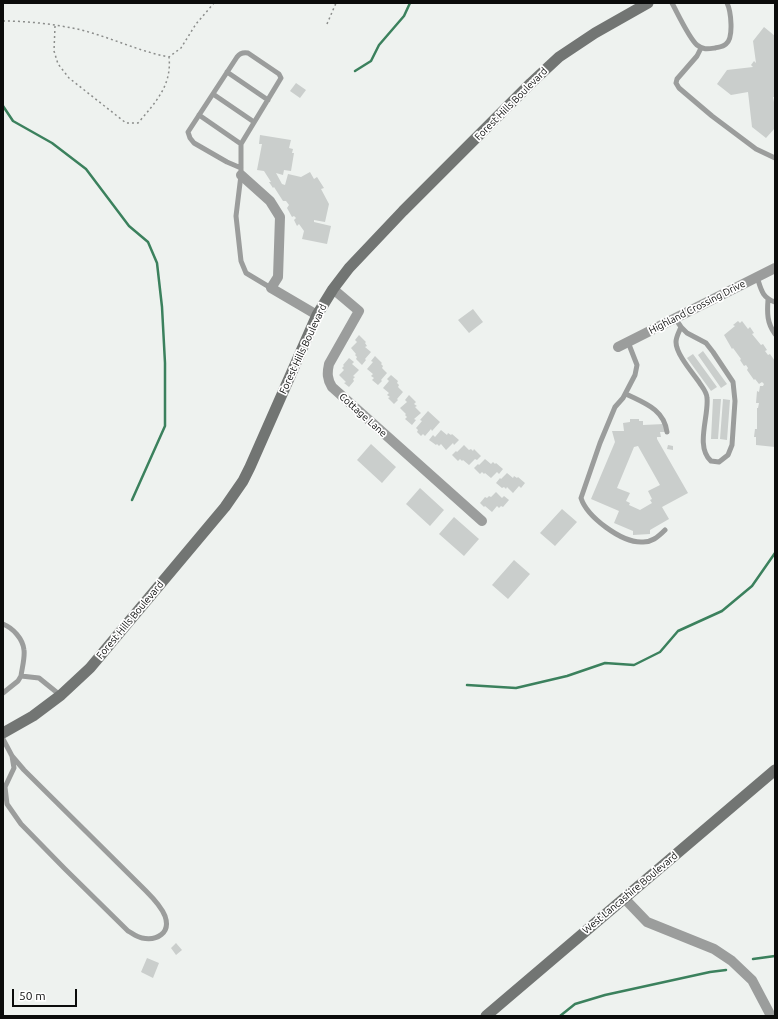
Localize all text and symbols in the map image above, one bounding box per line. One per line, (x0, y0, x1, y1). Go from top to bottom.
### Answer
street label: Forest Hills Boulevard (472, 65, 550, 143)
street label: Highland Crossing Drive (647, 277, 747, 337)
street label: Forest Hills Boulevard (277, 302, 329, 396)
street label: Cottage Lane (337, 390, 389, 440)
street label: Forest Hills Boulevard (94, 579, 166, 661)
street label: West Lancashire Boulevard (580, 850, 680, 936)
scale bar (14, 981, 79, 1007)
text: 50 m (19, 989, 46, 1002)

